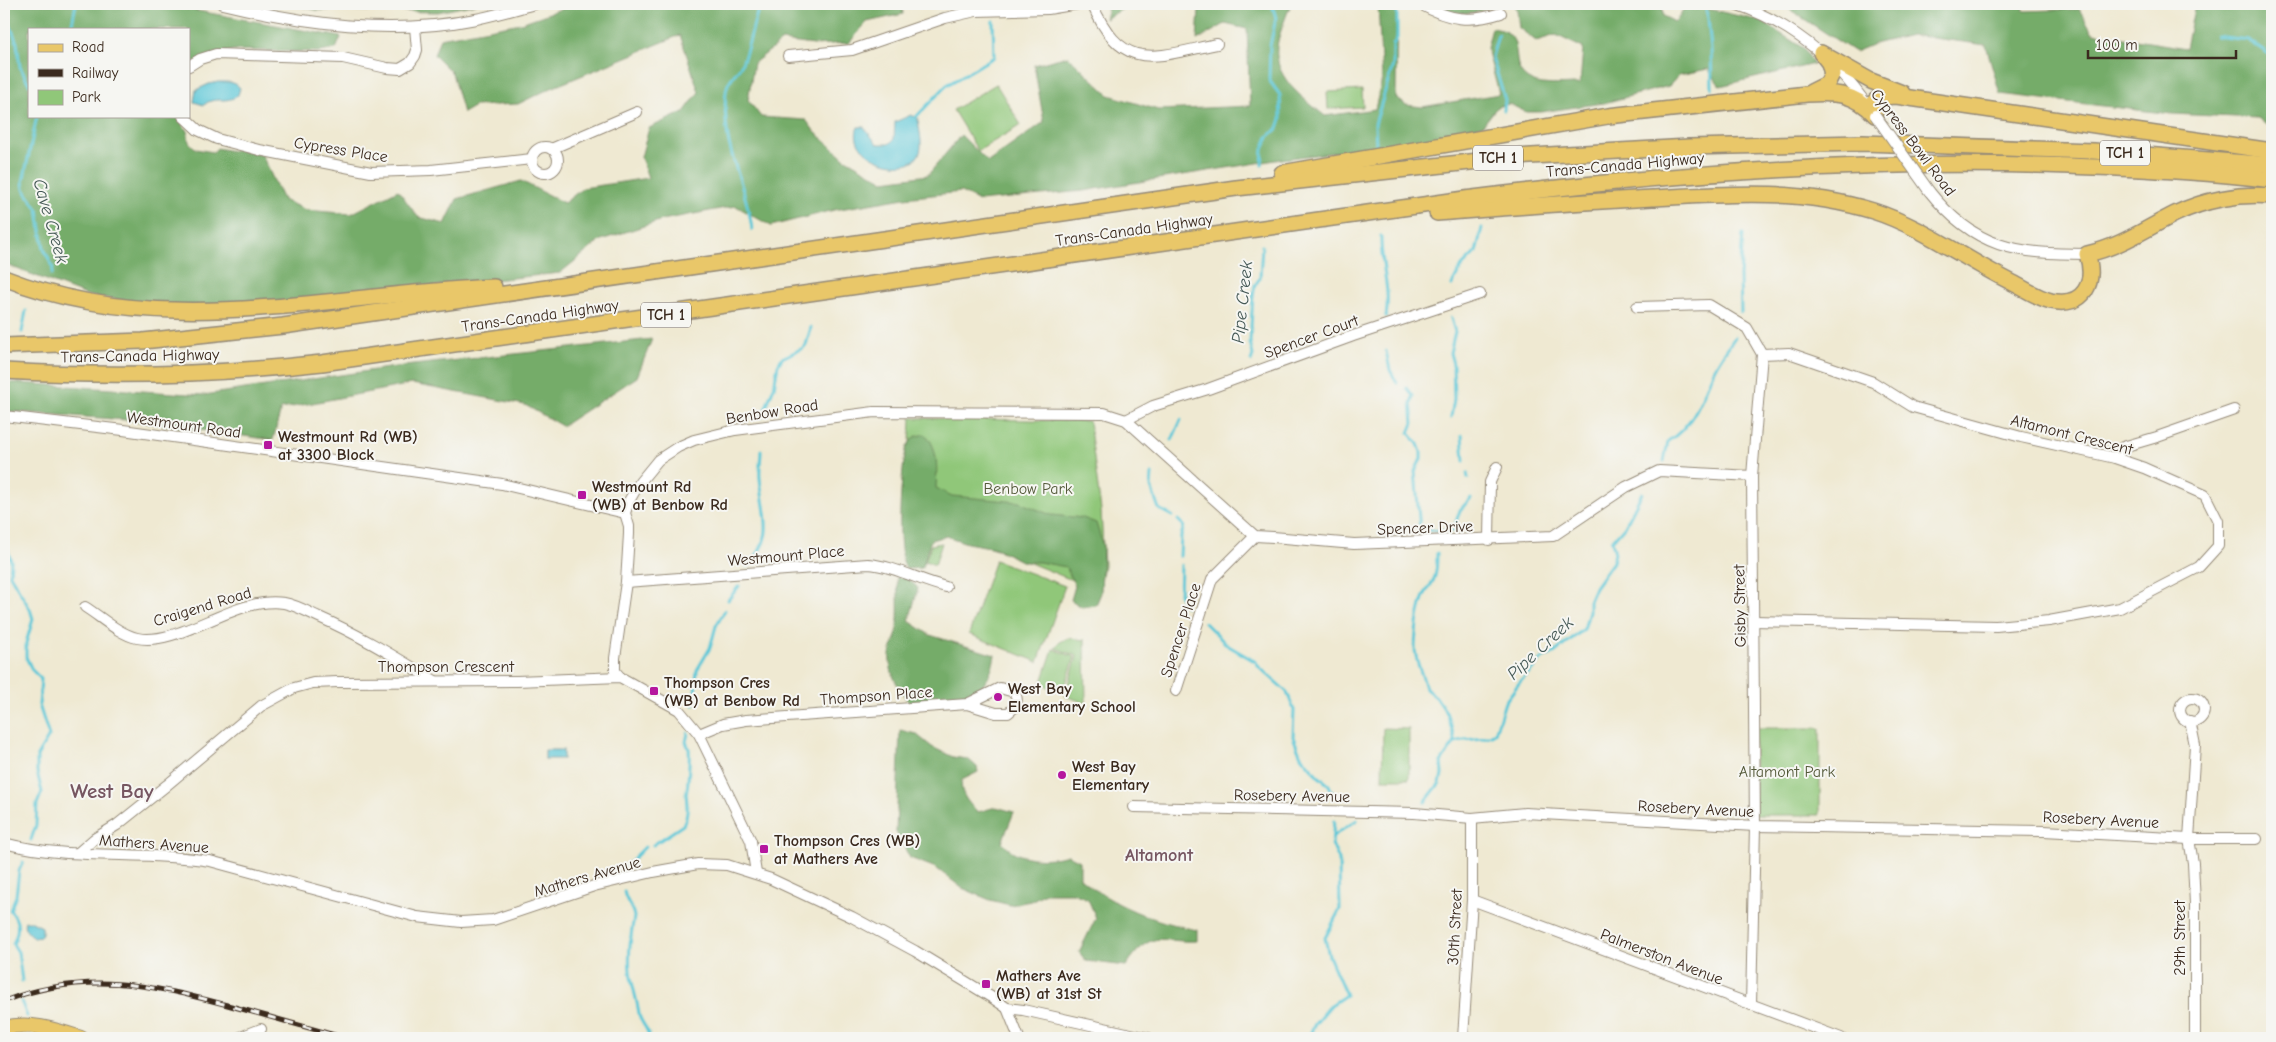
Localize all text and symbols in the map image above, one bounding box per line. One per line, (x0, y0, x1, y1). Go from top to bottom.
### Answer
legend (28, 28, 190, 118)
scale bar (2088, 28, 2236, 60)
text: 100 m (2096, 36, 2138, 54)
text: Road (72, 38, 104, 56)
text: Railway (72, 64, 119, 82)
street label: Cypress Bowl Road (1867, 86, 1959, 200)
text: Park (72, 88, 101, 106)
street label: Cypress Place (293, 134, 389, 166)
road number: TCH 1 (2100, 140, 2150, 166)
road number: TCH 1 (1473, 146, 1523, 170)
street label: Trans-Canada Highway (1545, 149, 1706, 181)
water label: Cave Creek (28, 176, 73, 266)
street label: Trans-Canada Highway (1054, 210, 1215, 250)
water label: Pipe Creek (1228, 259, 1257, 345)
street label: Trans-Canada Highway (460, 296, 621, 336)
road number: TCH 1 (641, 302, 691, 328)
street label: Spencer Court (1262, 311, 1361, 362)
street label: Trans-Canada Highway (60, 346, 220, 366)
street label: Benbow Road (725, 396, 820, 428)
street label: Westmount Road (126, 408, 242, 442)
street label: Altamont Crescent (2009, 411, 2135, 459)
place label: Westmount Rd (WB) at 3300 Block (278, 428, 418, 464)
marker: Westmount Rd (WB) at 3300 Block (262, 439, 274, 451)
place label: Westmount Rd (WB) at Benbow Rd (592, 478, 728, 514)
park label: Benbow Park (983, 480, 1073, 498)
marker: Westmount Rd (WB) at Benbow Rd (576, 489, 588, 501)
street label: Spencer Drive (1377, 517, 1473, 539)
street label: Westmount Place (727, 542, 845, 570)
street label: Gisby Street (1730, 564, 1750, 648)
street label: Spencer Place (1157, 581, 1205, 680)
street label: Craigend Road (151, 584, 253, 630)
water label: Pipe Creek (1503, 612, 1578, 684)
street label: Thompson Crescent (378, 658, 514, 676)
place label: Thompson Cres (WB) at Benbow Rd (664, 674, 800, 710)
place label: West Bay Elementary School (1008, 680, 1136, 716)
street label: Thompson Place (819, 683, 933, 709)
marker: Thompson Cres (WB) at Benbow Rd (648, 685, 660, 697)
marker: West Bay Elementary School (992, 691, 1004, 703)
place label: West Bay Elementary (1072, 758, 1150, 794)
park label: Altamont Park (1739, 763, 1835, 781)
marker: West Bay Elementary (1056, 769, 1068, 781)
district label: West Bay (70, 779, 154, 803)
street label: Rosebery Avenue (1234, 786, 1350, 806)
street label: Rosebery Avenue (1637, 797, 1755, 821)
street label: Rosebery Avenue (2042, 808, 2160, 832)
street label: Mathers Avenue (98, 831, 209, 857)
place label: Thompson Cres (WB) at Mathers Ave (774, 832, 920, 868)
marker: Thompson Cres (WB) at Mathers Ave (758, 843, 770, 855)
district label: Altamont (1125, 845, 1194, 866)
street label: Mathers Avenue (532, 853, 643, 901)
street label: 30th Street (1444, 888, 1466, 966)
street label: 29th Street (2171, 900, 2189, 976)
street label: Palmerston Avenue (1598, 925, 1725, 989)
place label: Mathers Ave (WB) at 31st St (996, 967, 1102, 1003)
marker: Mathers Ave (WB) at 31st St (980, 978, 992, 990)

